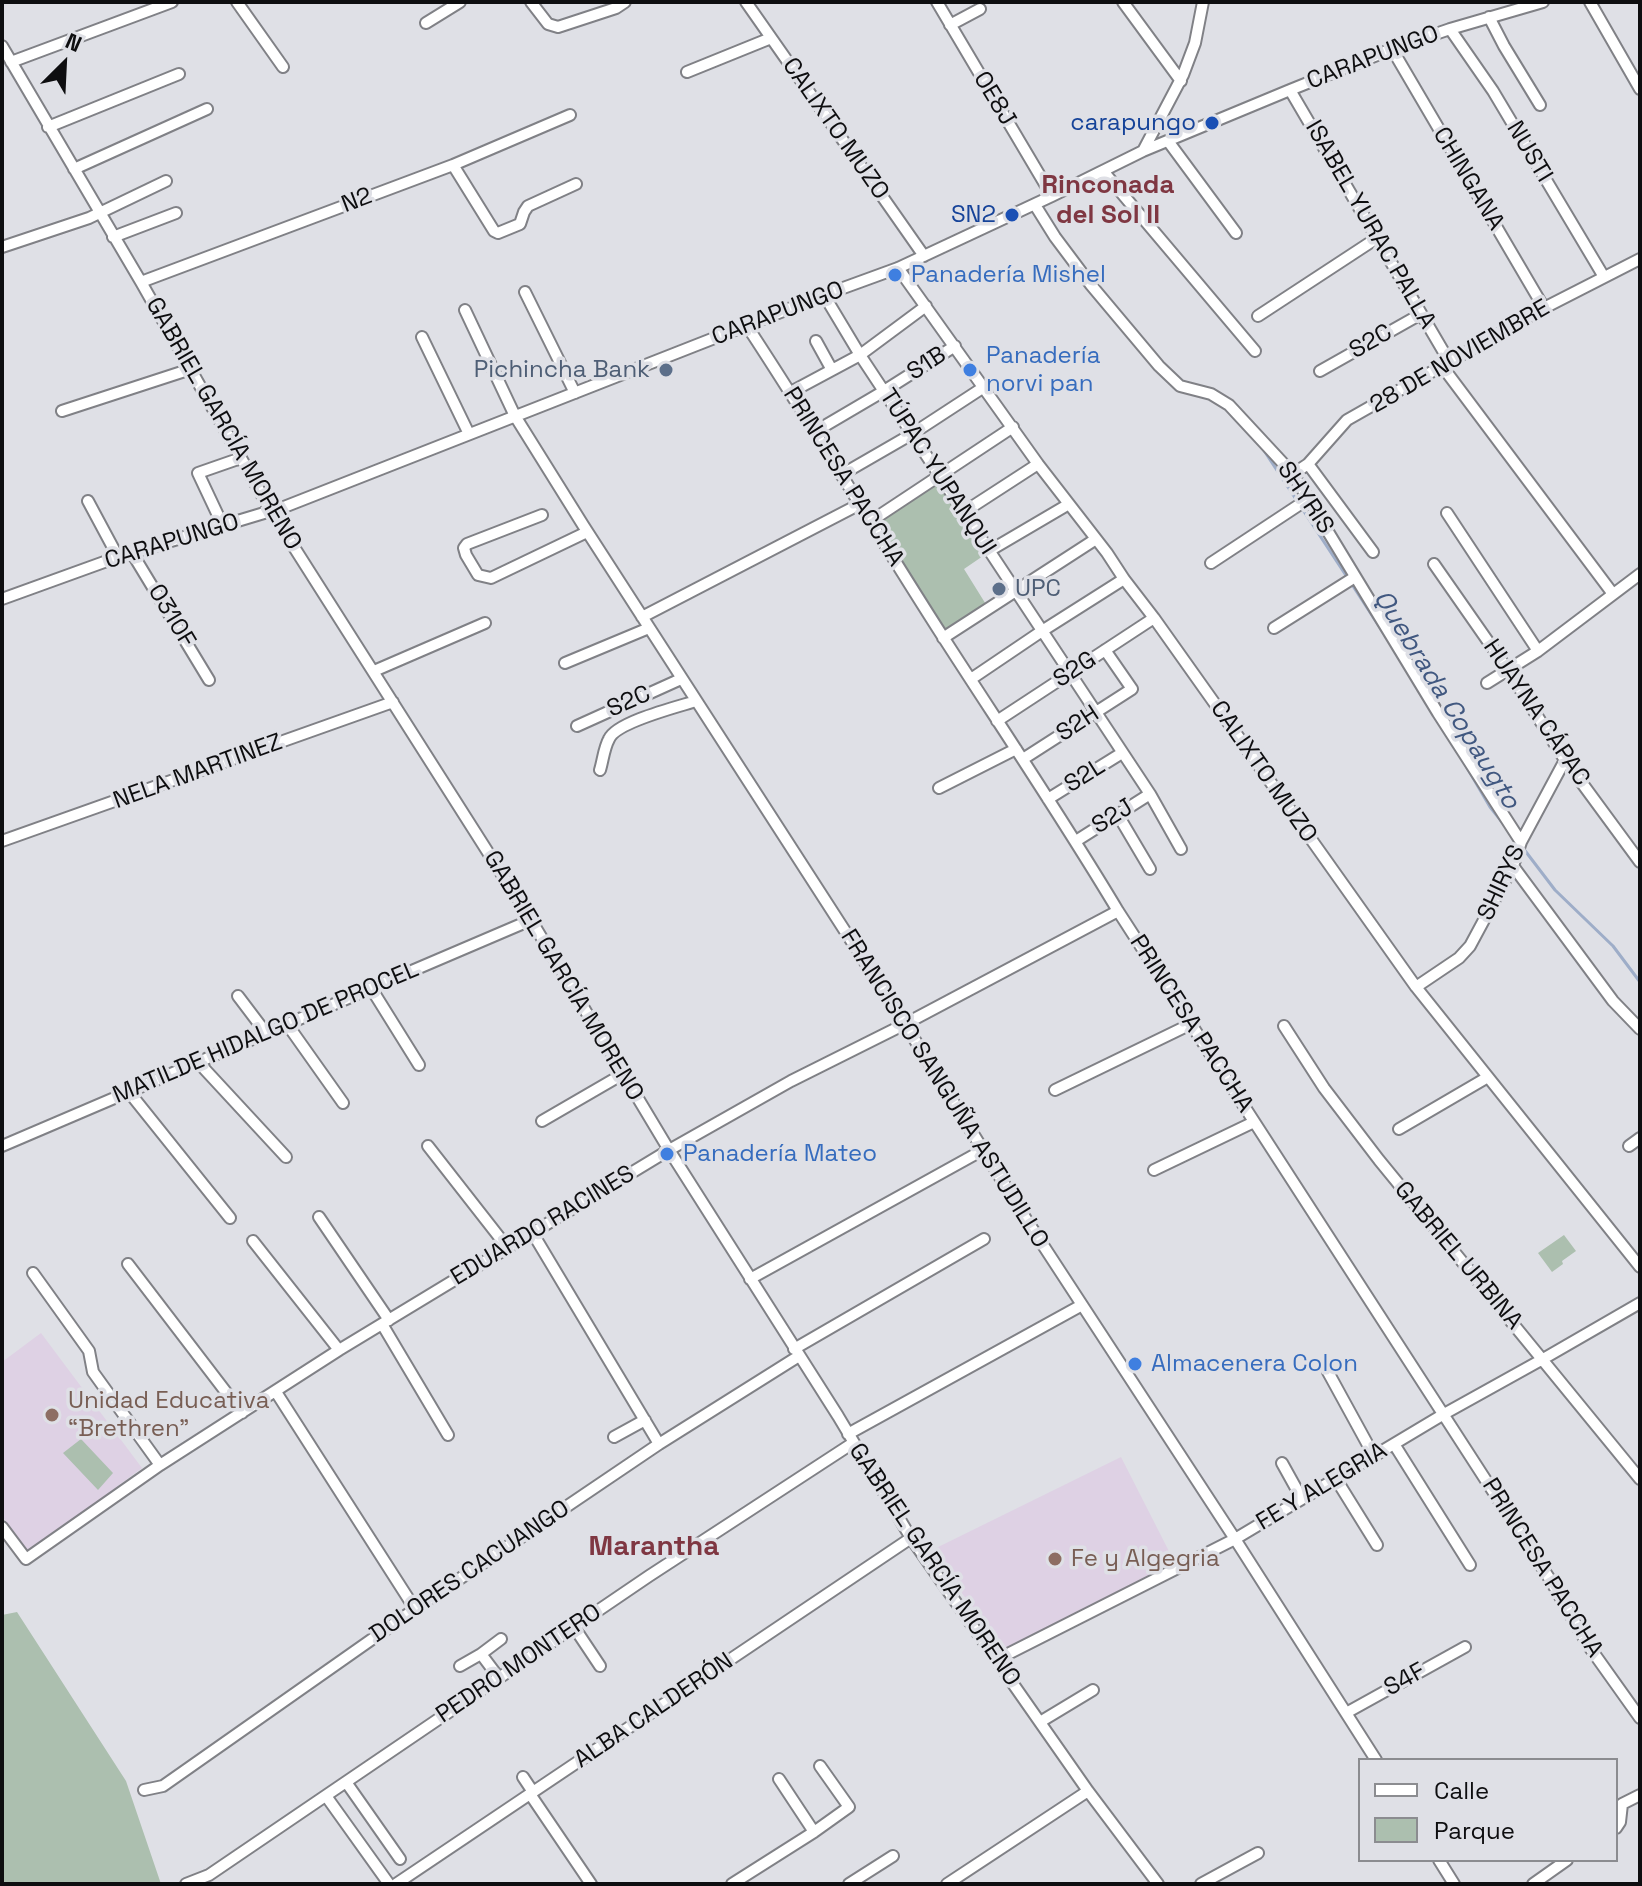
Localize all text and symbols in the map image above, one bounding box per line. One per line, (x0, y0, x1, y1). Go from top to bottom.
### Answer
street label: CARAPUNGO (1303, 20, 1443, 96)
north arrow (24, 24, 104, 104)
text: N (61, 26, 86, 58)
street label: CALIXTO MUZO (775, 53, 895, 205)
street label: OE8J (967, 66, 1021, 132)
place label: carapungo (1070, 109, 1196, 137)
marker: carapungo (1203, 114, 1221, 132)
street label: ISABEL YURAC PALLA (1299, 116, 1441, 334)
street label: NUSTI (1500, 116, 1558, 188)
street label: CHINGANA (1426, 122, 1510, 236)
district label: Rinconada del Sol II (1042, 170, 1174, 232)
street label: N2 (338, 182, 376, 220)
place label: SN2 (951, 201, 996, 229)
marker: SN2 (1003, 206, 1021, 224)
place label: Panadería Mishel (911, 261, 1106, 289)
marker: Panadería Mishel (886, 266, 904, 284)
street label: CARAPUNGO (708, 276, 848, 352)
street label: GABRIEL GARCÍA MORENO (139, 293, 307, 555)
street label: 28 DE NOVIEMBRE (1365, 294, 1555, 420)
street label: S2C (1344, 318, 1398, 366)
street label: S1B (902, 341, 952, 387)
place label: Panadería norvi pan (986, 342, 1101, 398)
place label: Pichincha Bank (474, 356, 650, 384)
marker: Pichincha Bank (657, 361, 675, 379)
marker: Panadería norvi pan (961, 361, 979, 379)
street label: PRINCESA PACCHA (776, 382, 910, 572)
street label: TÚPAC YUPANQUI (873, 384, 1001, 560)
street label: SHYRIS (1270, 456, 1340, 540)
street label: CARAPUNGO (101, 508, 243, 576)
place label: UPC (1015, 575, 1061, 603)
street label: O310F (141, 579, 201, 653)
marker: UPC (990, 580, 1008, 598)
water label: Quebrada Copaugto (1366, 585, 1526, 815)
street label: HUAYNA CÁPAC (1476, 634, 1596, 792)
street label: S2G (1048, 646, 1102, 694)
street label: S2C (603, 680, 655, 724)
street label: CALIXTO MUZO (1203, 696, 1323, 848)
street label: S2H (1051, 700, 1105, 748)
street label: NELA MARTINEZ (110, 728, 286, 816)
street label: S2L (1059, 753, 1111, 799)
street label: S2J (1087, 793, 1139, 841)
street label: SHIRYS (1472, 841, 1532, 925)
street label: GABRIEL GARCÍA MORENO (477, 846, 649, 1106)
street label: FRANCISCO SANGUÑA ASTUDILLO (834, 924, 1054, 1254)
street label: PRINCESA PACCHA (1123, 930, 1259, 1118)
street label: MATILDE HIDALGO DE PROCEL (109, 955, 423, 1111)
place label: Panadería Mateo (683, 1140, 877, 1168)
marker: Panadería Mateo (658, 1145, 676, 1163)
street label: EDUARDO RACINES (446, 1160, 640, 1292)
street label: GABRIEL URBINA (1388, 1176, 1528, 1336)
place label: Almacenera Colon (1151, 1350, 1358, 1378)
marker: Almacenera Colon (1126, 1355, 1144, 1373)
place label: Unidad Educativa “Brethren” (68, 1387, 269, 1443)
marker: Unidad Educativa “Brethren” (43, 1406, 61, 1424)
street label: FE Y ALEGRIA (1252, 1437, 1392, 1537)
street label: GABRIEL GARCÍA MORENO (842, 1438, 1026, 1692)
street label: PRINCESA PACCHA (1475, 1473, 1609, 1663)
street label: DOLORES CACUANGO (365, 1495, 575, 1649)
district label: Marantha (589, 1530, 719, 1564)
place label: Fe y Algegria (1071, 1545, 1220, 1573)
marker: Fe y Algegria (1046, 1550, 1064, 1568)
street label: PEDRO MONTERO (431, 1598, 607, 1730)
street label: ALBA CALDERÓN (569, 1647, 739, 1775)
street label: S4F (1379, 1657, 1431, 1703)
legend (1358, 1758, 1618, 1862)
text: Calle (1434, 1775, 1489, 1806)
text: Parque (1434, 1815, 1515, 1846)

